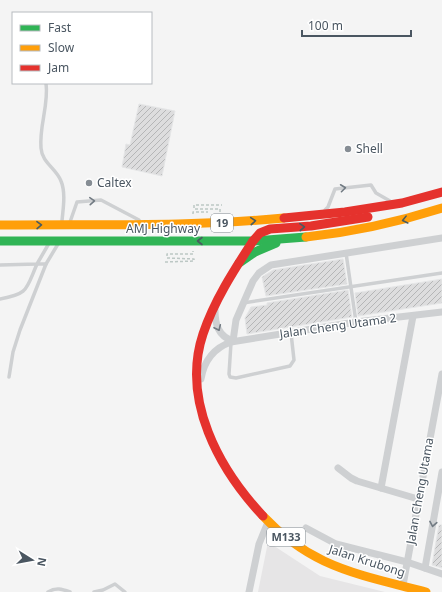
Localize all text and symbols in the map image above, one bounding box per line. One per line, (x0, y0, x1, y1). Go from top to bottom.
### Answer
legend (12, 12, 152, 84)
scale bar (302, 12, 411, 38)
text: 100 m (308, 17, 343, 34)
text: Fast (48, 19, 72, 36)
text: Slow (48, 39, 75, 56)
text: Jam (47, 59, 69, 76)
place label: Shell (356, 140, 383, 157)
marker: Shell (343, 144, 353, 154)
place label: Caltex (97, 174, 132, 191)
marker: Caltex (84, 178, 94, 188)
one-way arrow (340, 184, 346, 193)
one-way arrow (89, 196, 95, 205)
road number: 19 (211, 214, 233, 232)
one-way arrow (401, 215, 408, 223)
one-way arrow (250, 217, 256, 226)
street label: AMJ Highway (126, 220, 201, 237)
one-way arrow (36, 221, 42, 229)
one-way arrow (299, 222, 305, 231)
one-way arrow (197, 237, 203, 245)
street label: Jalan Cheng Utama 2 (277, 309, 398, 342)
one-way arrow (213, 324, 221, 331)
street label: Jalan Cheng Utama (402, 436, 437, 546)
one-way arrow (429, 521, 438, 527)
road number: M133 (267, 528, 305, 546)
north arrow (12, 540, 52, 580)
street label: Jalan Krubong (326, 540, 408, 581)
text: N (34, 556, 51, 568)

